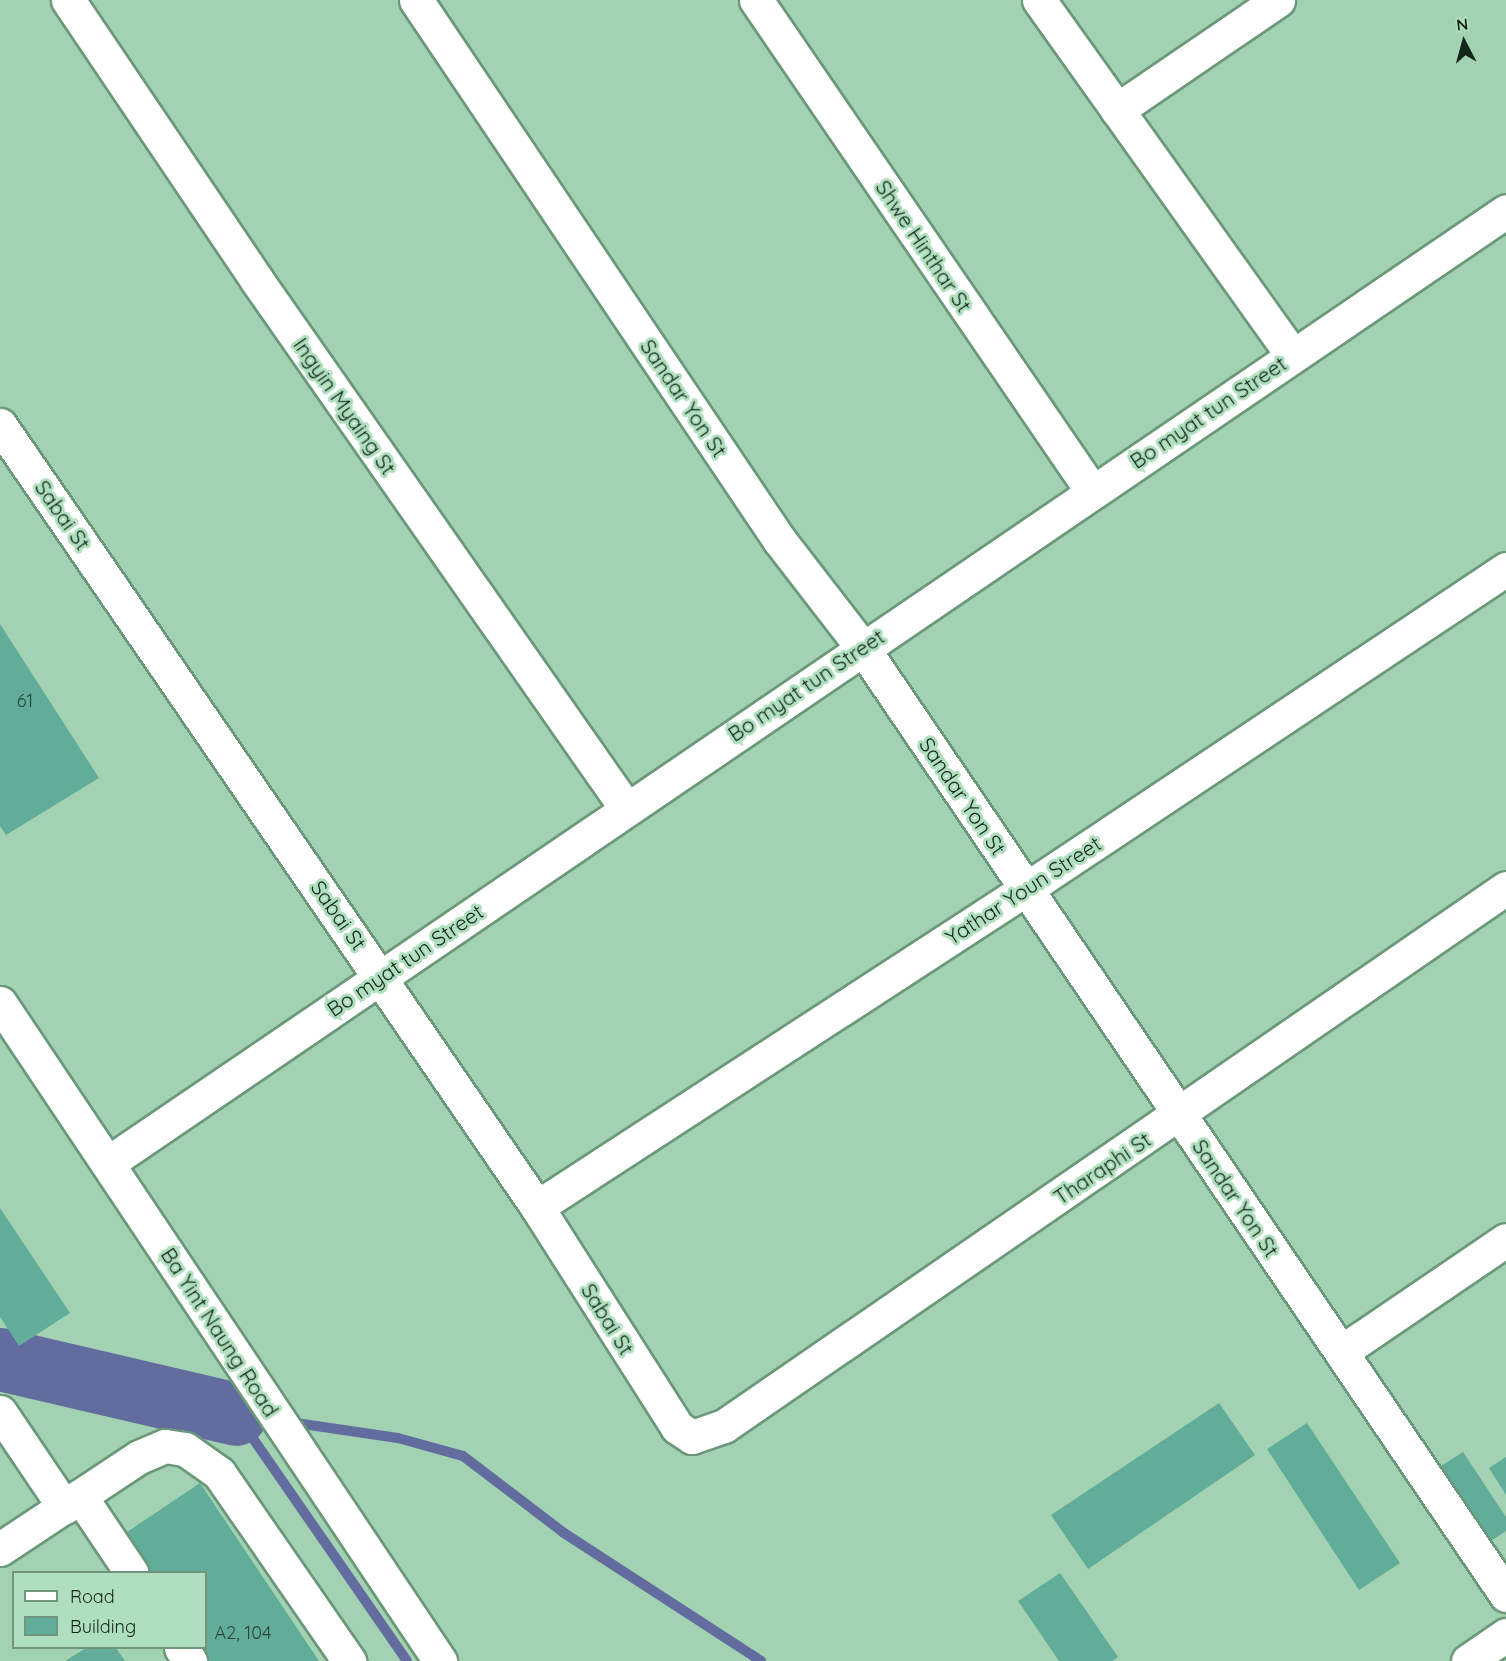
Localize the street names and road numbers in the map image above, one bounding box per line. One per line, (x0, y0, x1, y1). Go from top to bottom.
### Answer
street label: Shwe Hinthar St (871, 175, 977, 317)
street label: Ingyin Myaing St (288, 333, 402, 479)
street label: Sandar Yon St (635, 334, 733, 462)
street label: Bo myat tun Street (1125, 350, 1291, 474)
street label: Sabai St (30, 475, 96, 555)
street label: Bo myat tun Street (723, 623, 889, 747)
street label: Sandar Yon St (914, 732, 1012, 860)
street label: Yathar Youn Street (941, 830, 1105, 950)
street label: Sabai St (306, 875, 372, 955)
street label: Bo myat tun Street (322, 898, 488, 1022)
street label: Tharaphi St (1049, 1126, 1155, 1210)
street label: Sandar Yon St (1187, 1134, 1285, 1262)
street label: Ba Yint Naung Road (156, 1243, 284, 1421)
street label: Sabai St (576, 1279, 640, 1359)

